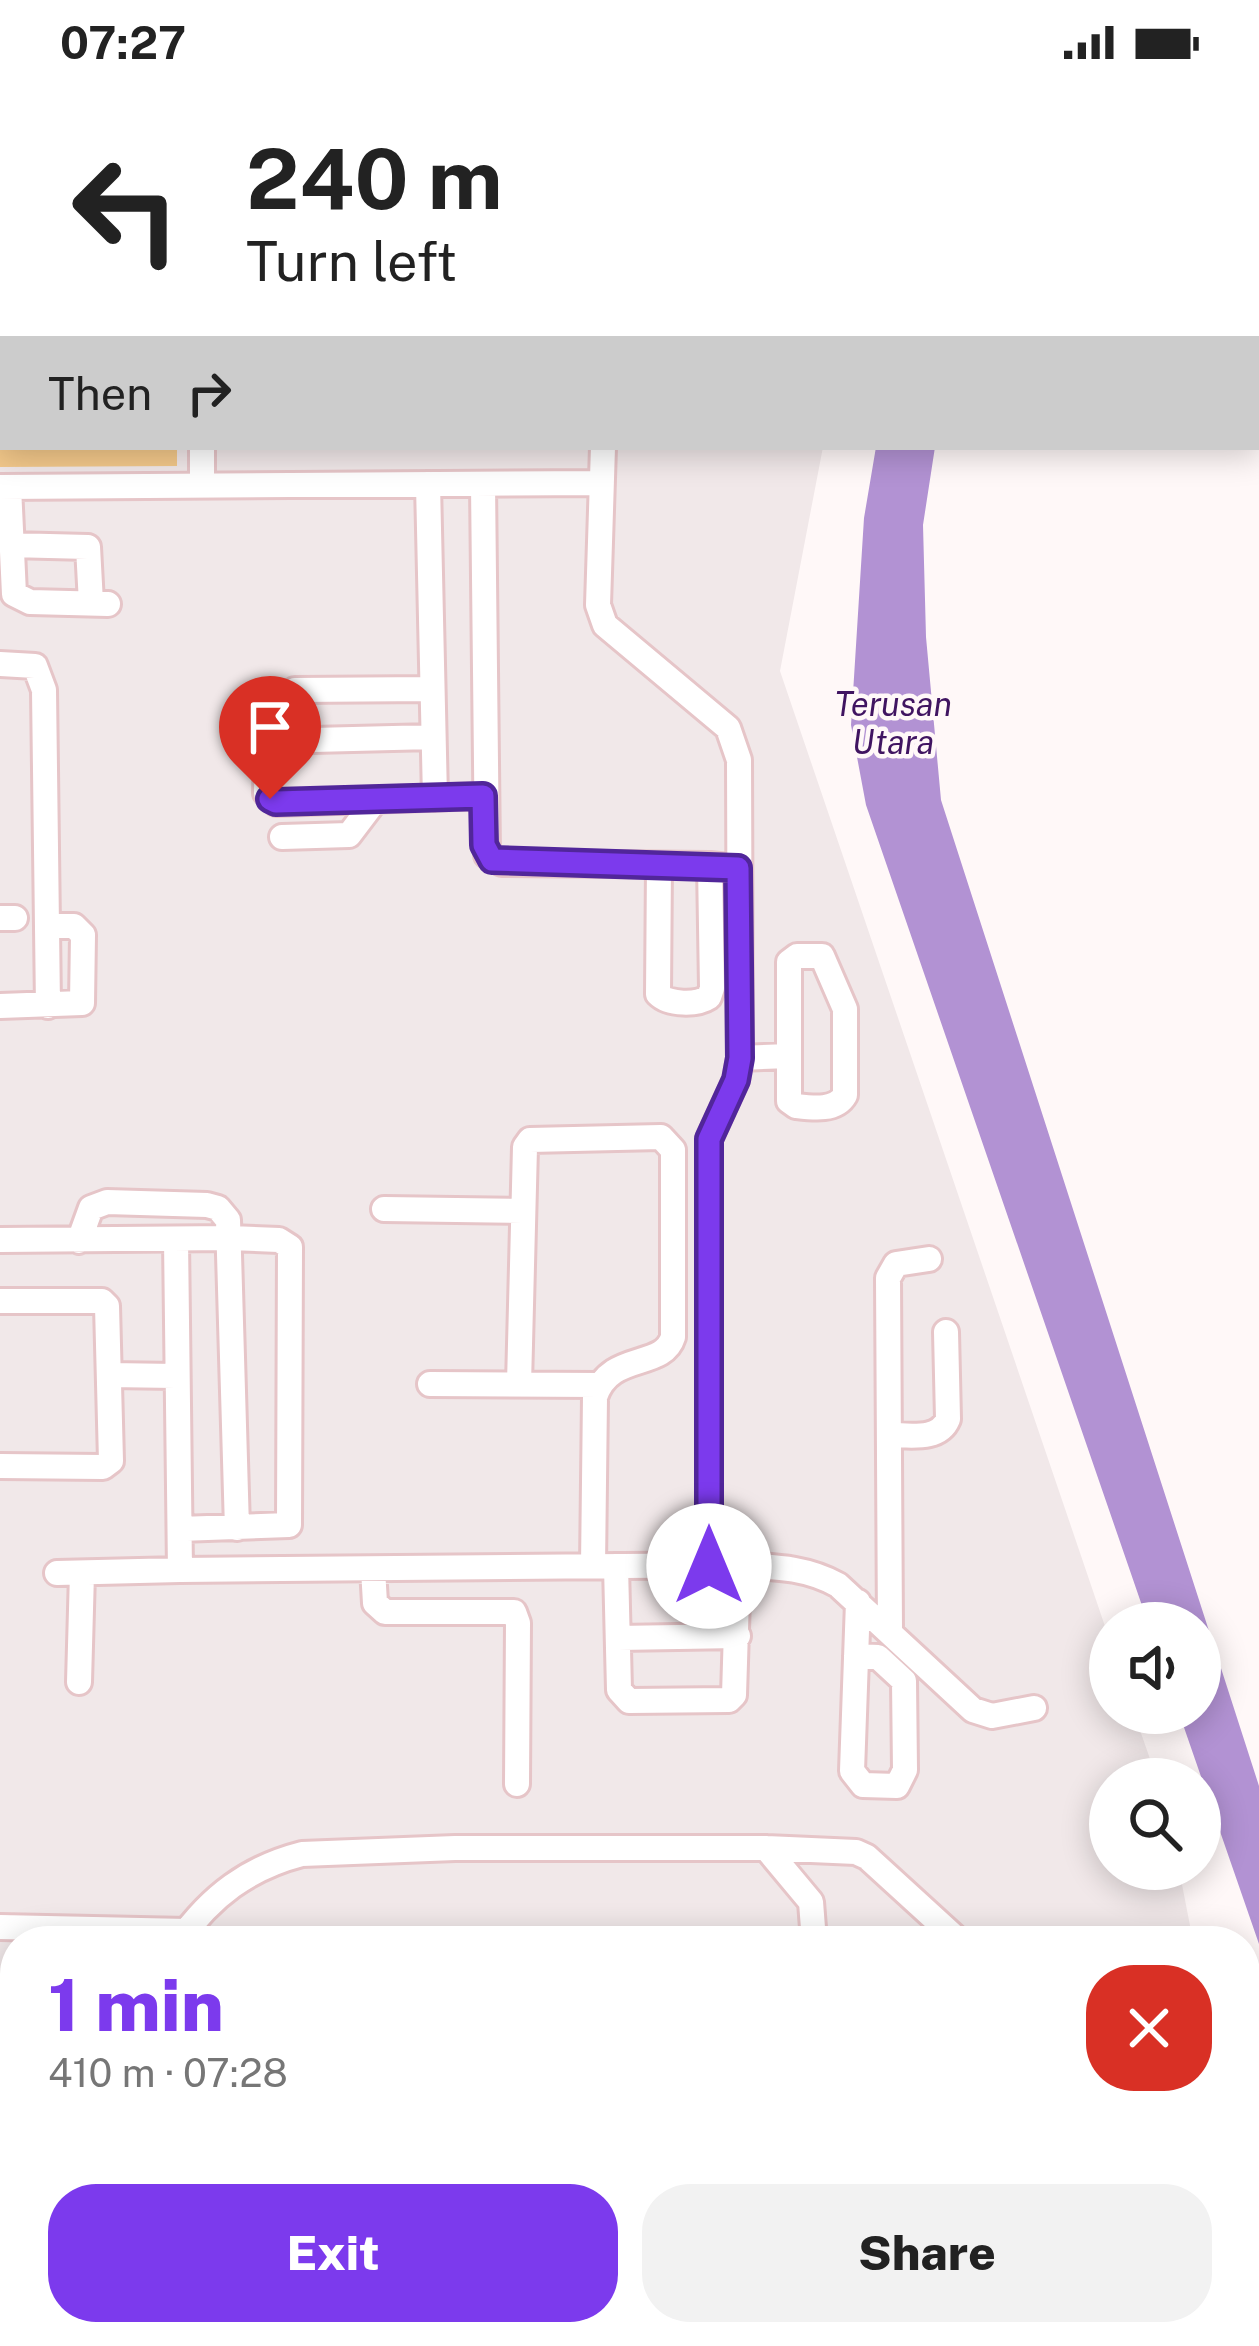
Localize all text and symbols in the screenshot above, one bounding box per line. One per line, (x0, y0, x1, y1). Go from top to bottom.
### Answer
text: 07:27 (60, 16, 186, 69)
text: 240 m (246, 129, 503, 228)
icon: left (48, 132, 204, 288)
text: Turn left (246, 230, 457, 293)
icon: right (176, 360, 242, 426)
text: Then (48, 367, 152, 420)
pin (219, 676, 321, 799)
water label: Terusan Utara (834, 685, 952, 761)
icon: arrive (237, 694, 303, 760)
position arrow (646, 1503, 772, 1629)
map controls (1089, 1602, 1221, 1890)
button: sound (1089, 1602, 1221, 1734)
button: search (1089, 1758, 1221, 1890)
text: 1 min (48, 1963, 224, 2047)
button: close (1086, 1965, 1212, 2091)
text: 410 m · 07:28 (48, 2050, 288, 2096)
button: Exit (48, 2184, 618, 2322)
button: Share (642, 2184, 1212, 2322)

